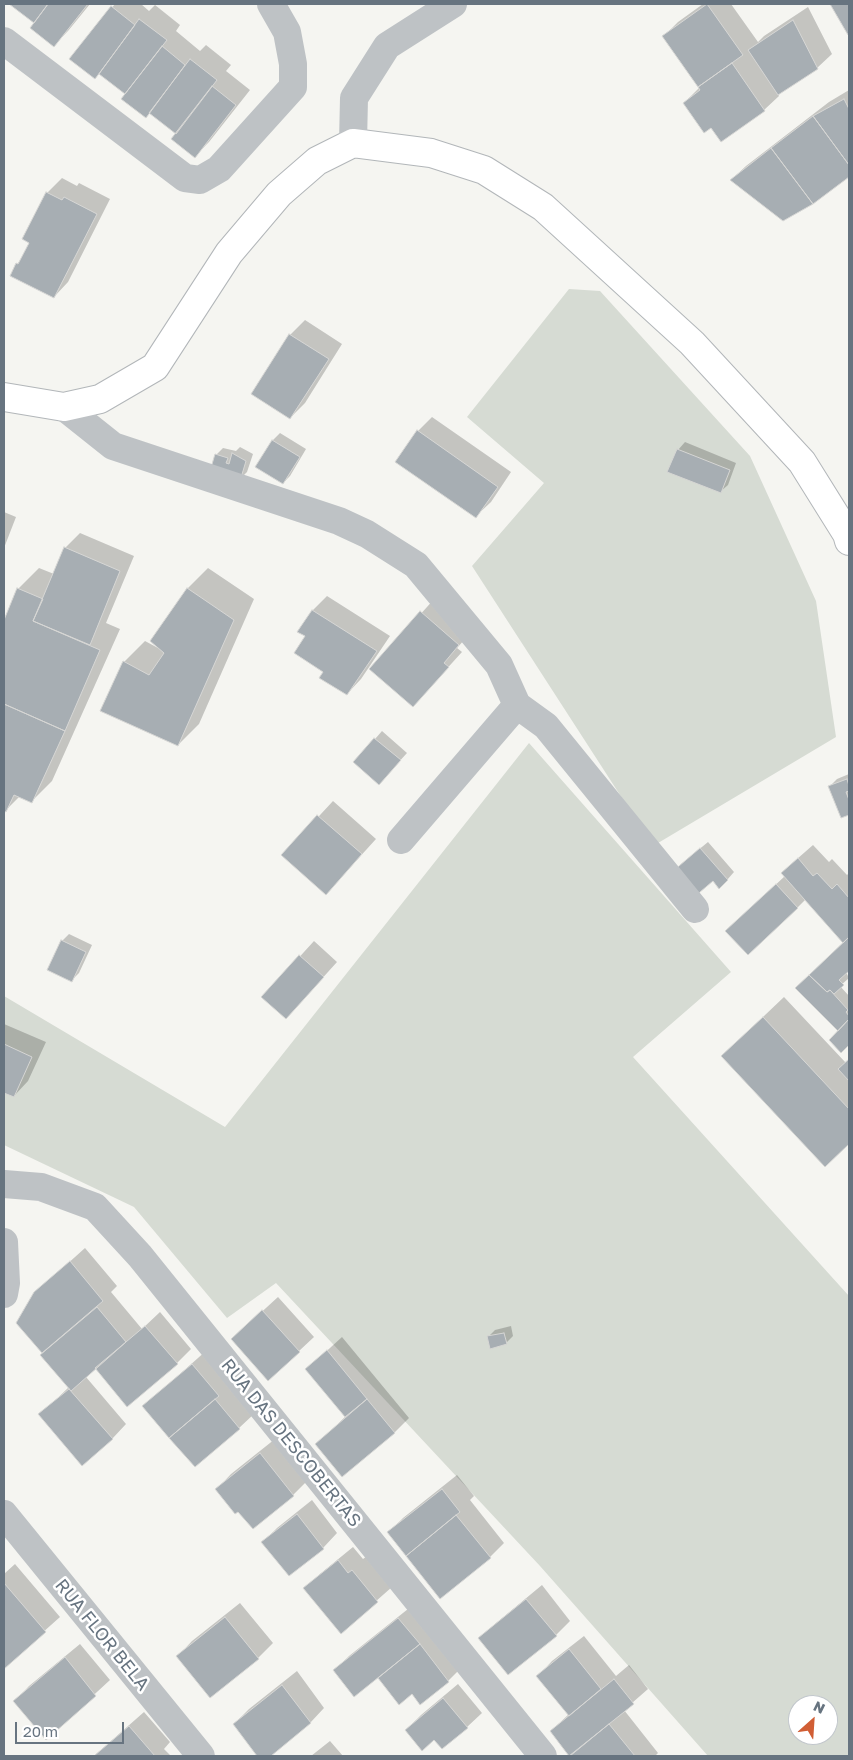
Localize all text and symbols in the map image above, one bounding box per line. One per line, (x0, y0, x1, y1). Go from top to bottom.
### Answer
street label: RUA DAS DESCOBERTAS (216, 1355, 366, 1531)
street label: RUA FLOR BELA (50, 1575, 154, 1695)
north arrow (788, 1695, 838, 1745)
text: N (811, 1697, 828, 1717)
scale bar (18, 1712, 126, 1744)
text: 20 m (23, 1722, 58, 1740)

